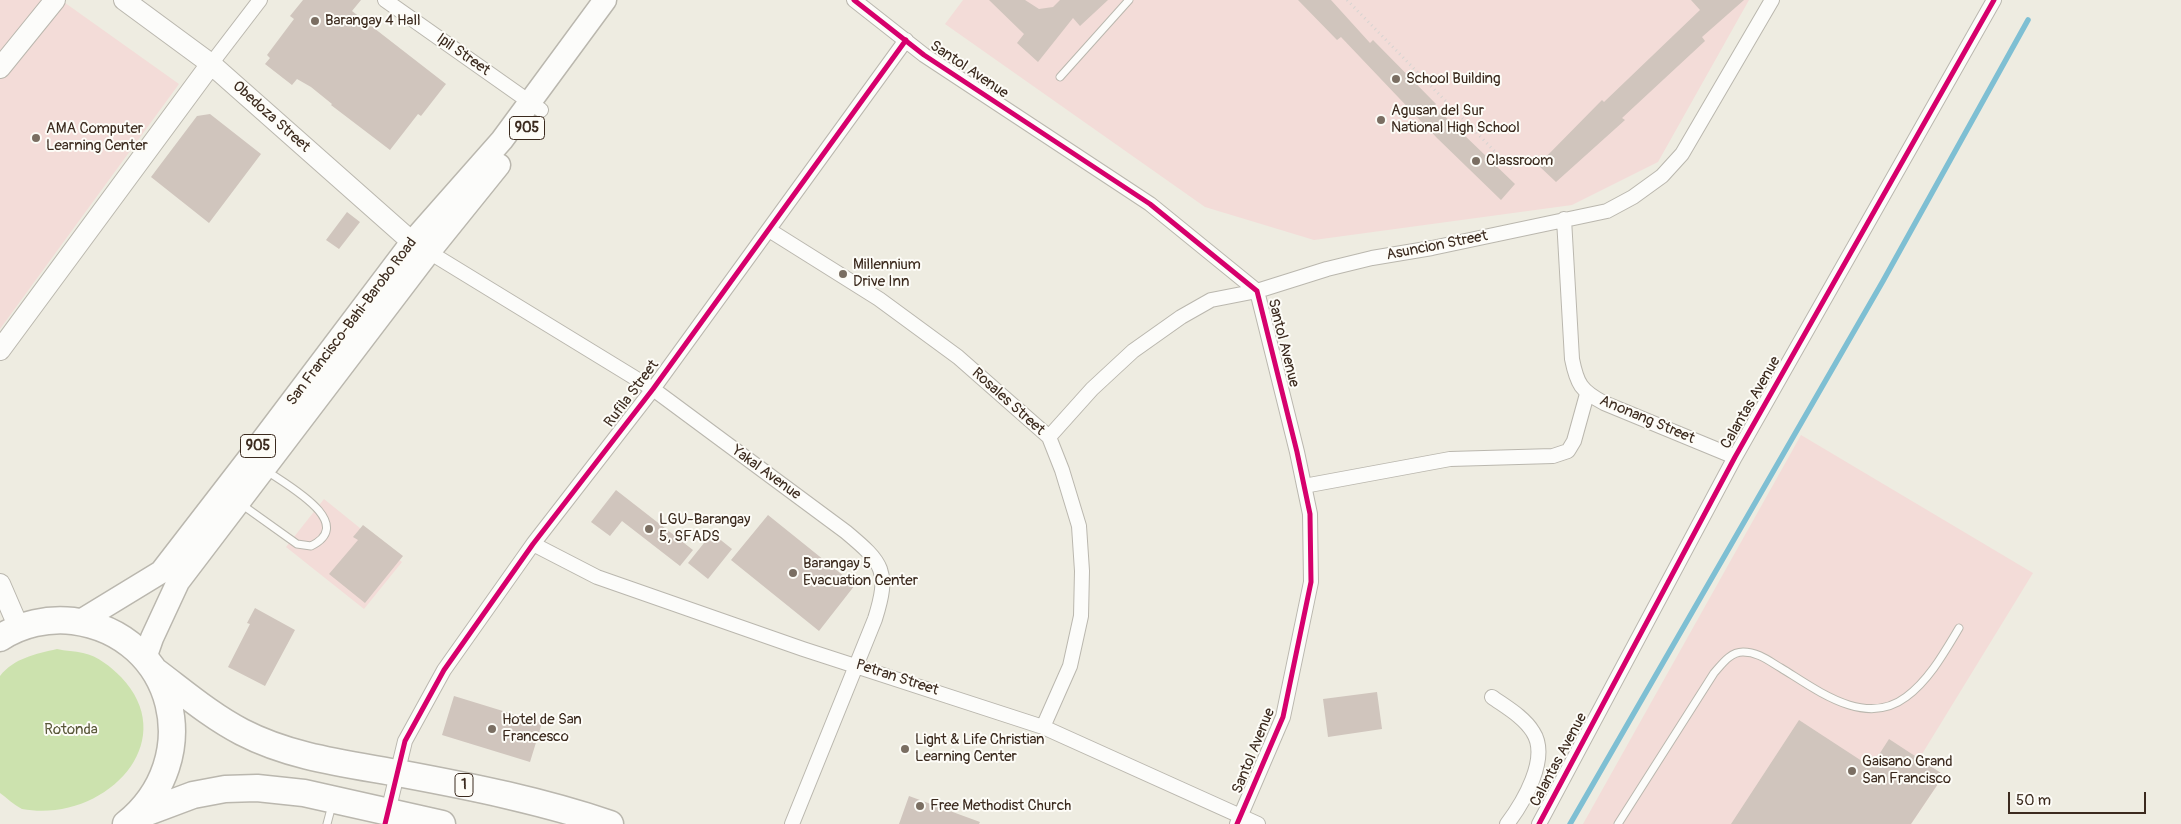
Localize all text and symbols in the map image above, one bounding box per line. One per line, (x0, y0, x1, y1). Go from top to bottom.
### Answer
place label: Barangay 4 Hall (325, 12, 421, 30)
marker: Barangay 4 Hall (309, 15, 321, 27)
street label: Ipil Street (433, 30, 493, 80)
street label: Santol Avenue (926, 37, 1012, 103)
place label: School Building (1406, 70, 1501, 88)
marker: School Building (1390, 73, 1402, 85)
street label: Obedoza Street (229, 77, 313, 157)
place label: Agusan del Sur National High School (1391, 102, 1520, 137)
marker: Agusan del Sur National High School (1375, 114, 1387, 126)
road number: 905 (510, 116, 544, 140)
place label: AMA Computer Learning Center (46, 120, 148, 155)
marker: AMA Computer Learning Center (30, 132, 42, 144)
place label: Classroom (1486, 152, 1553, 170)
marker: Classroom (1470, 155, 1482, 167)
street label: Asuncion Street (1385, 227, 1489, 265)
street label: San Francisco-Bahi-Barobo Road (283, 235, 421, 409)
place label: Millennium Drive Inn (853, 256, 921, 291)
marker: Millennium Drive Inn (837, 268, 849, 280)
street label: Santol Avenue (1263, 297, 1303, 389)
street label: Calantas Avenue (1717, 354, 1785, 452)
street label: Rufila Street (601, 357, 663, 431)
street label: Rosales Street (968, 365, 1048, 439)
street label: Anonang Street (1597, 392, 1697, 448)
road number: 905 (240, 434, 276, 458)
street label: Yakal Avenue (728, 442, 804, 504)
place label: LGU-Barangay 5, SFADS (659, 511, 750, 546)
marker: LGU-Barangay 5, SFADS (643, 523, 655, 535)
place label: Barangay 5 Evacuation Center (803, 555, 918, 590)
marker: Barangay 5 Evacuation Center (787, 567, 799, 579)
street label: Petran Street (853, 656, 941, 700)
street label: Santol Avenue (1229, 706, 1279, 796)
street label: Calantas Avenue (1527, 710, 1591, 810)
place label: Hotel de San Francesco (502, 711, 582, 746)
park label: Rotonda (44, 721, 98, 739)
marker: Hotel de San Francesco (486, 723, 498, 735)
place label: Light & Life Christian Learning Center (915, 731, 1045, 766)
marker: Light & Life Christian Learning Center (899, 743, 911, 755)
place label: Gaisano Grand San Francisco (1862, 753, 1953, 788)
marker: Gaisano Grand San Francisco (1846, 765, 1858, 777)
road number: 1 (455, 774, 473, 796)
scale bar (2011, 782, 2148, 814)
text: 50 m (2016, 791, 2051, 810)
place label: Free Methodist Church (930, 797, 1071, 815)
marker: Free Methodist Church (914, 800, 926, 812)

